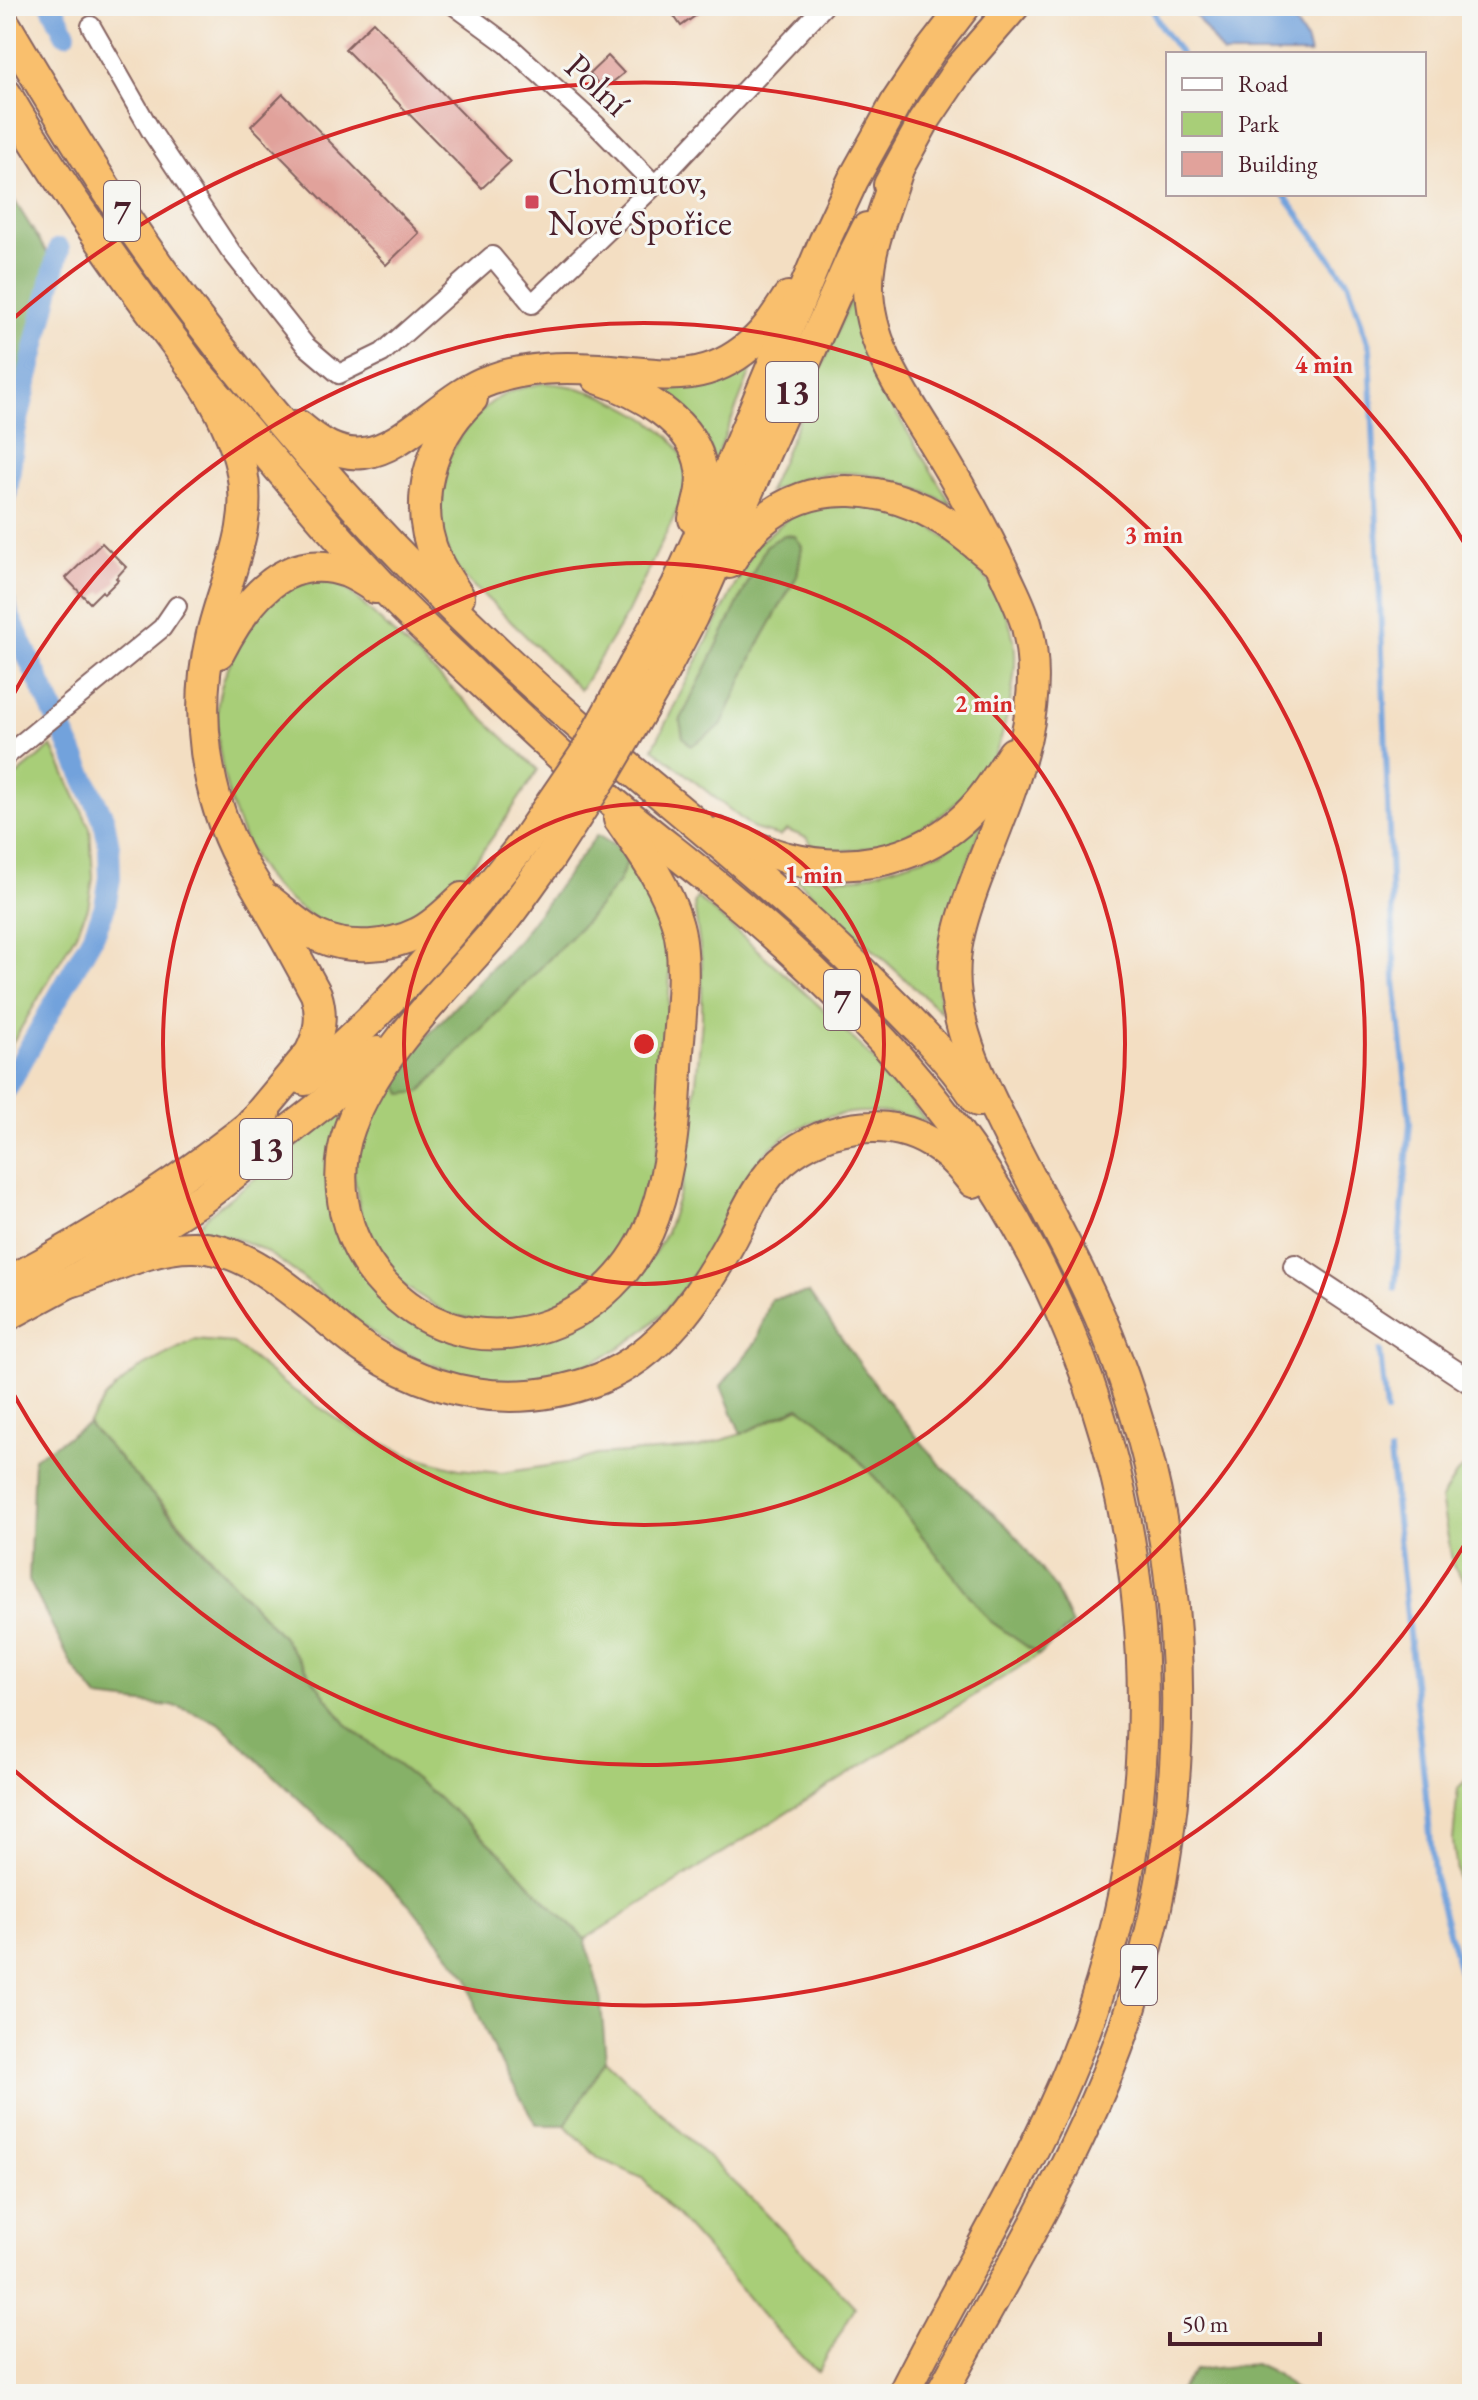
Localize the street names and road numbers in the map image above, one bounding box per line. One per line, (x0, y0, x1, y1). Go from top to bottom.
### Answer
street label: Polní (555, 43, 640, 126)
road number: 7 (104, 181, 140, 241)
road number: 13 (766, 362, 818, 422)
road number: 7 (824, 970, 860, 1030)
road number: 13 (240, 1119, 292, 1179)
road number: 7 (1121, 1945, 1157, 2005)

